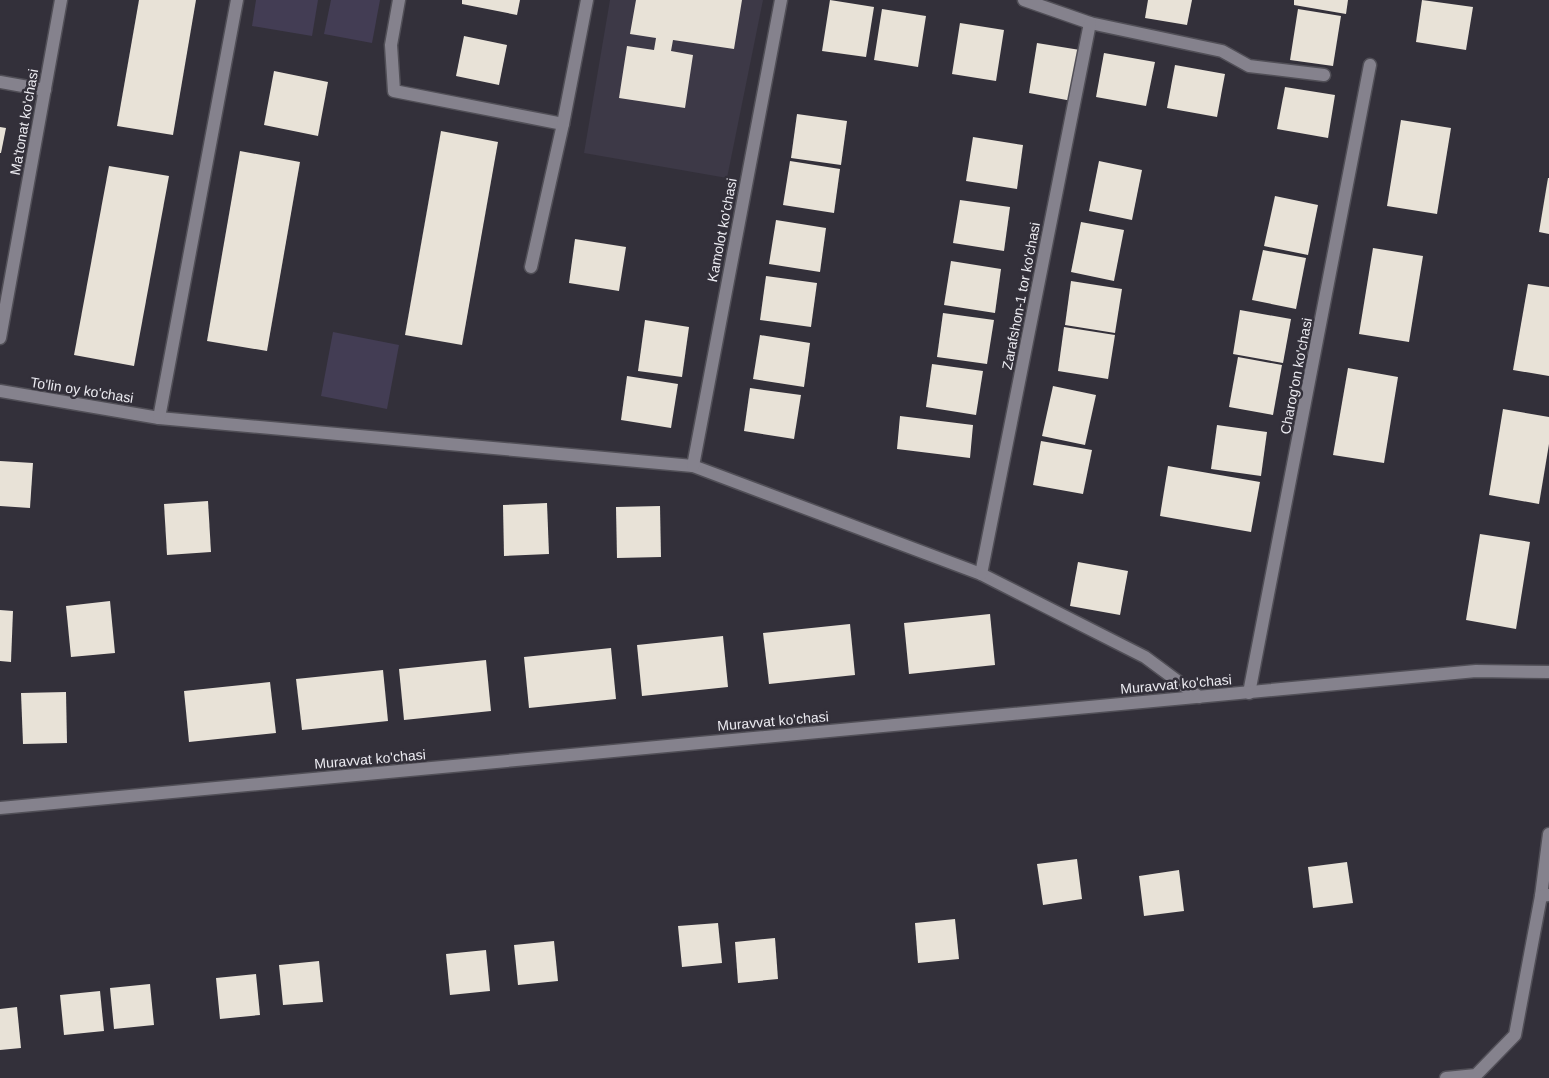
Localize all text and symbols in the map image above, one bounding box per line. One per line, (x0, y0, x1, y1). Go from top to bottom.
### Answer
street label: Ma'tonat ko'chasi (7, 68, 41, 176)
street label: Kamolot ko'chasi (704, 177, 740, 283)
street label: Zarafshon-1 tor ko'chasi (999, 221, 1043, 371)
street label: Charog'on ko'chasi (1277, 316, 1315, 436)
street label: To'lin oy ko'chasi (29, 374, 135, 406)
street label: Muravvat ko'chasi (1120, 671, 1232, 697)
street label: Muravvat ko'chasi (717, 708, 829, 734)
street label: Muravvat ko'chasi (314, 746, 426, 772)

